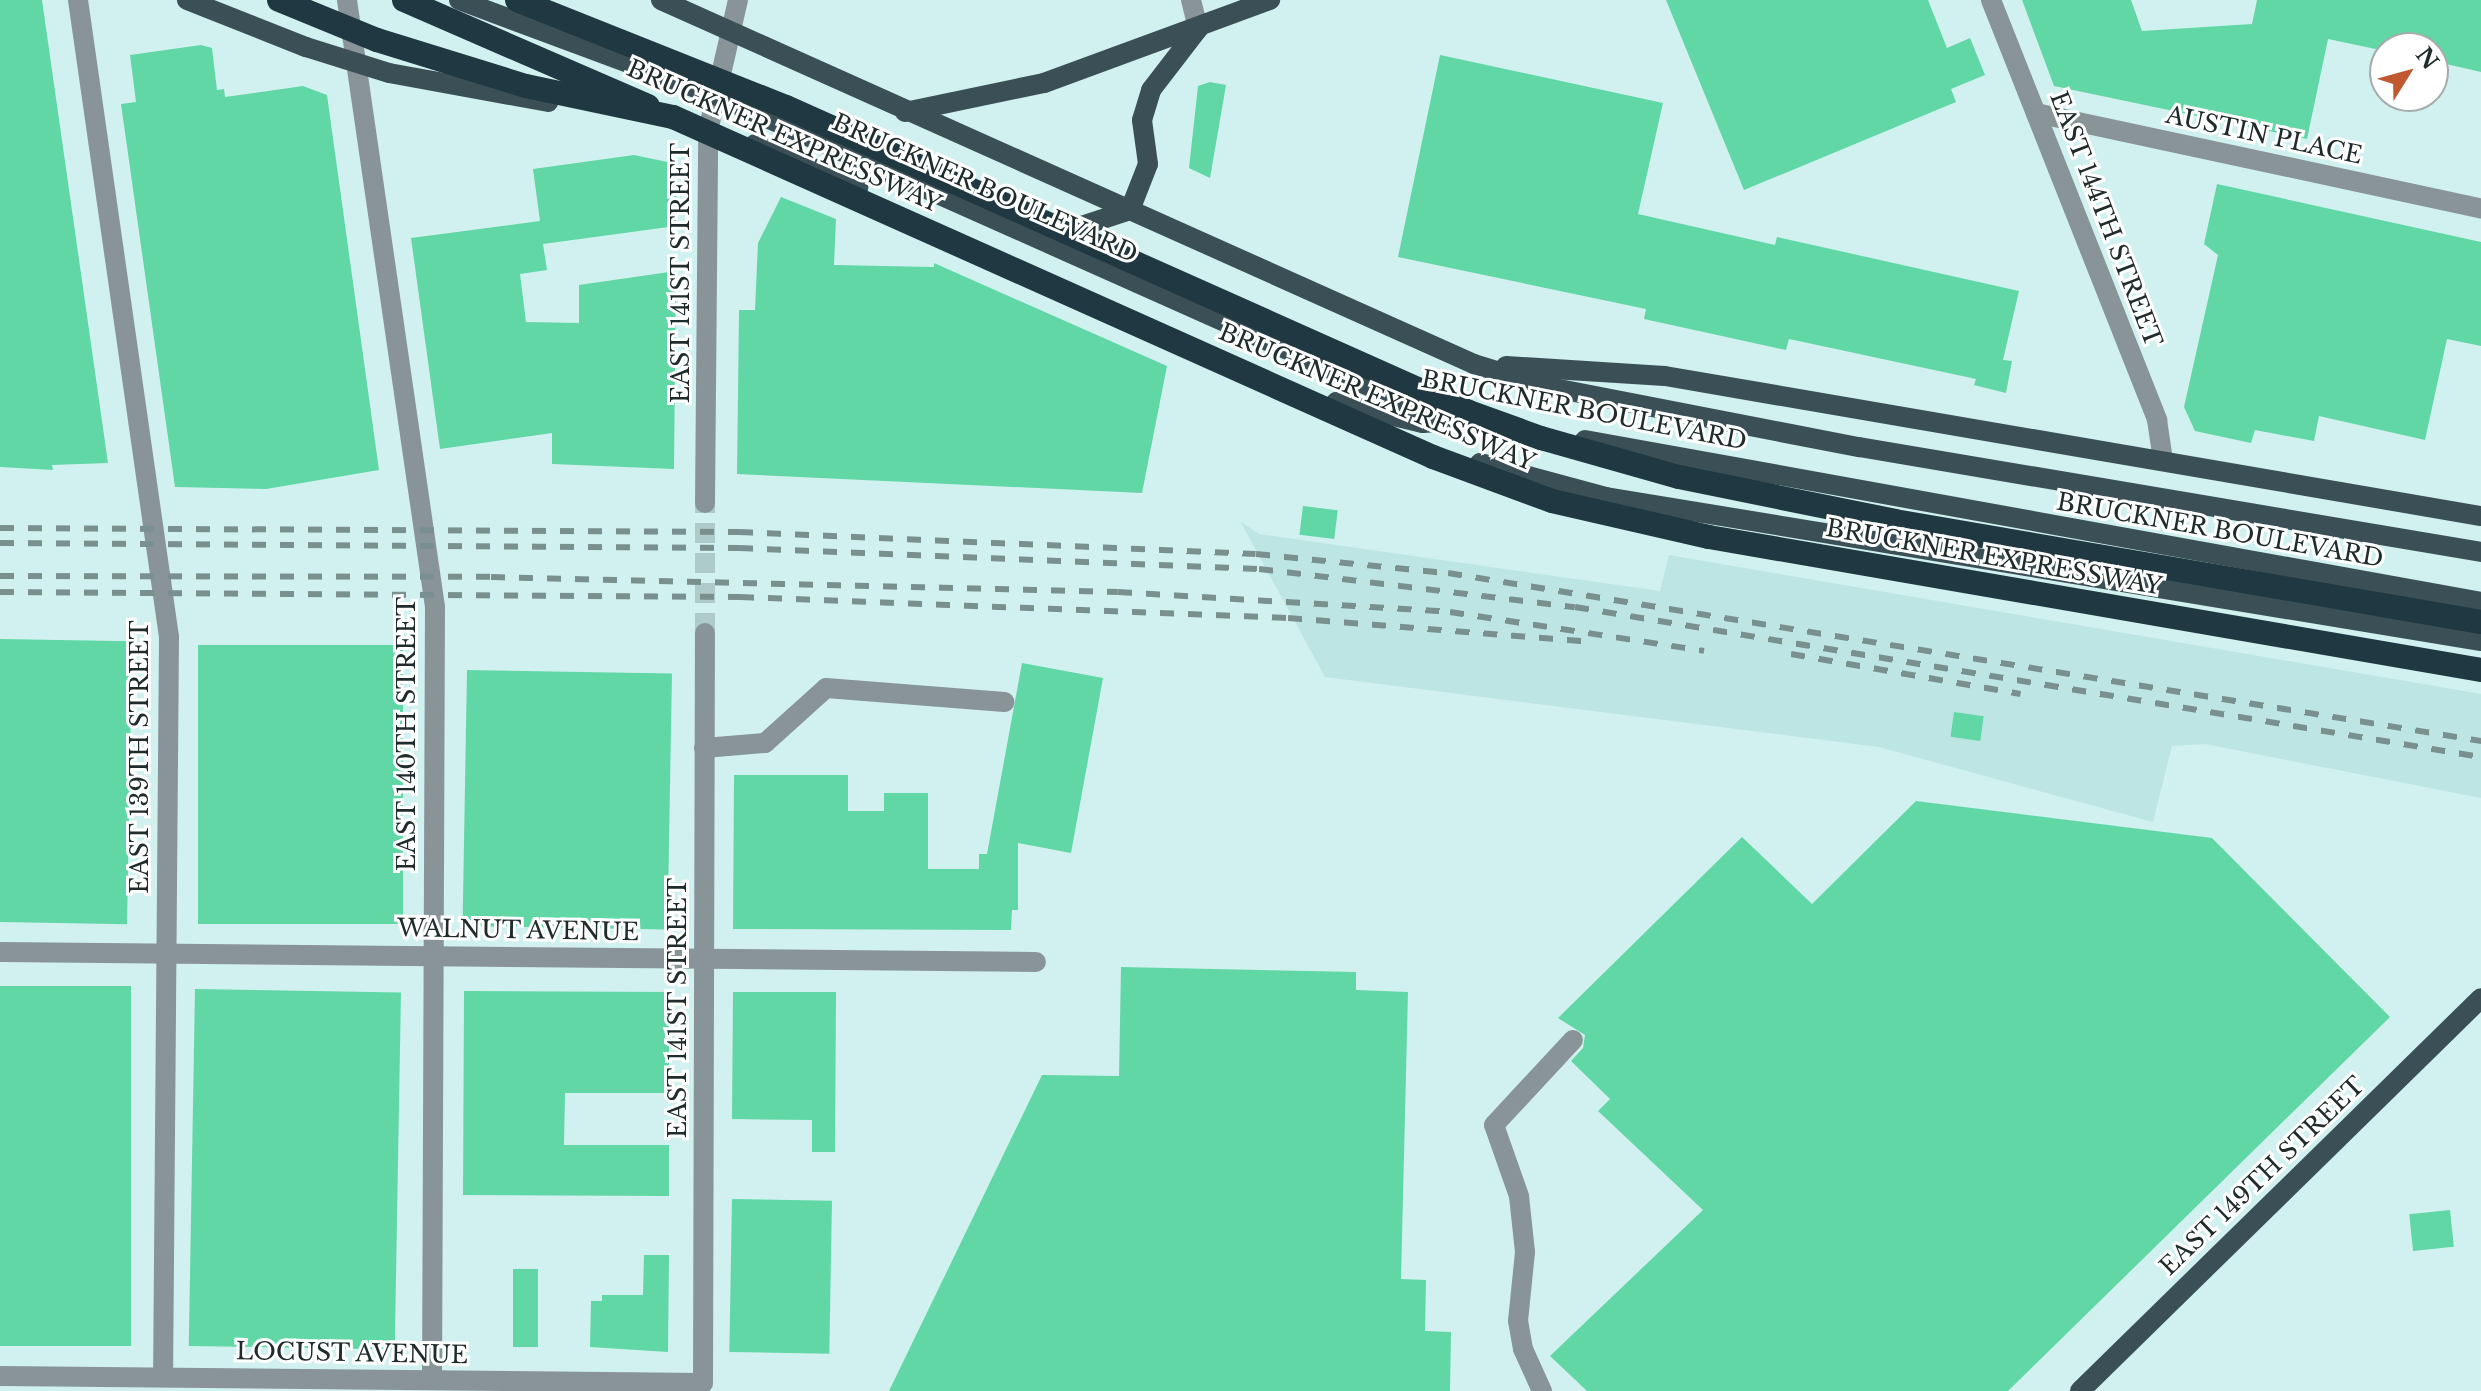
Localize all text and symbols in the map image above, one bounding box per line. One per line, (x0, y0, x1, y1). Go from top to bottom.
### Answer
north arrow (2369, 32, 2449, 112)
text: N (2410, 42, 2444, 75)
street label: BRUCKNER EXPRESSWAY (622, 53, 946, 219)
street label: EAST 144TH STREET (2044, 87, 2168, 351)
street label: AUSTIN PLACE (2163, 100, 2365, 170)
street label: BRUCKNER BOULEVARD (828, 107, 1142, 269)
street label: EAST 141ST STREET (667, 142, 695, 404)
street label: BRUCKNER EXPRESSWAY (1214, 317, 1540, 477)
street label: BRUCKNER BOULEVARD (1418, 364, 1750, 456)
street label: BRUCKNER BOULEVARD (2054, 487, 2386, 573)
street label: BRUCKNER EXPRESSWAY (1823, 513, 2165, 601)
street label: EAST 140TH STREET (393, 596, 421, 872)
street label: EAST 139TH STREET (126, 620, 154, 894)
street label: EAST 141ST STREET (664, 877, 692, 1139)
street label: WALNUT AVENUE (396, 913, 640, 947)
street label: EAST 149TH STREET (2154, 1071, 2370, 1281)
street label: LOCUST AVENUE (235, 1337, 469, 1369)

